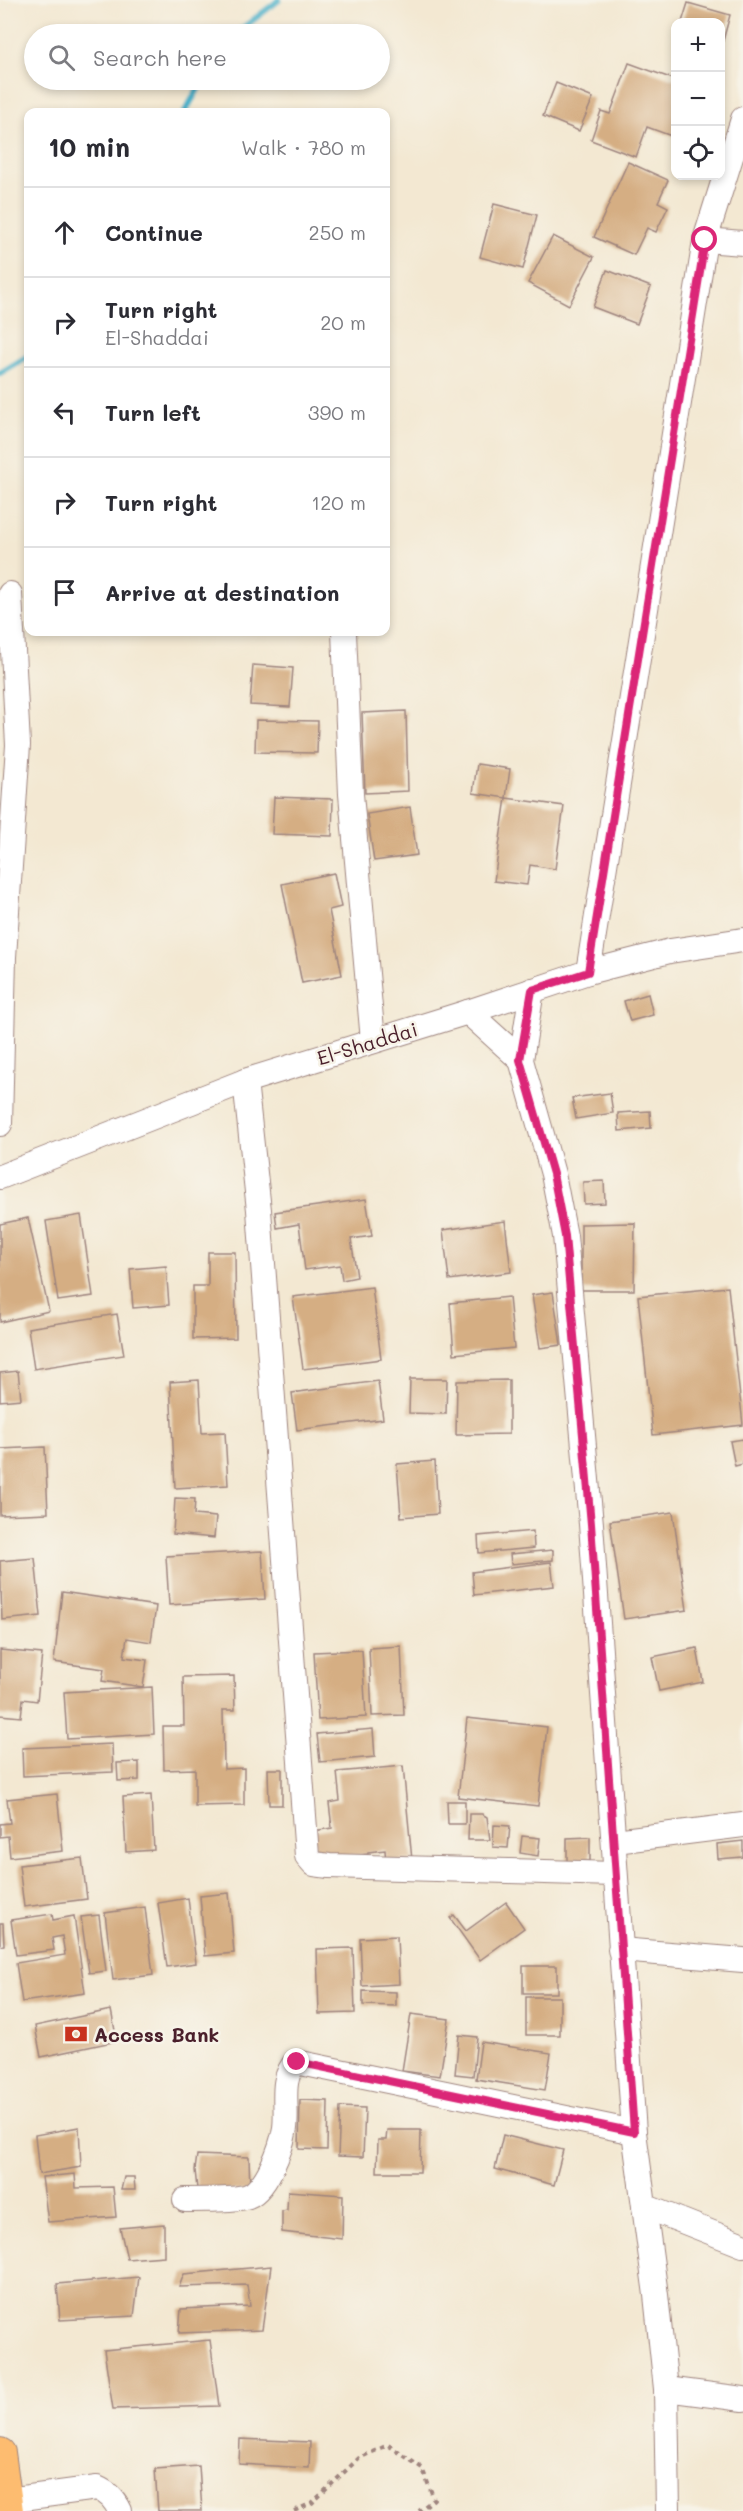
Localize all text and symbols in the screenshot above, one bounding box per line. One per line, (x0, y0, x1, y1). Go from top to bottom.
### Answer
map controls (671, 18, 725, 180)
button: + (671, 18, 725, 72)
search box (24, 24, 390, 90)
icon: search (45, 41, 78, 74)
text: Search here (93, 43, 227, 72)
button: − (671, 72, 725, 126)
button: locate (671, 126, 725, 180)
text: 10 min (48, 130, 130, 164)
text: Walk · 780 m (241, 134, 366, 160)
icon: ahead (48, 216, 81, 249)
text: Continue (105, 218, 203, 247)
text: 250 m (309, 219, 366, 245)
route start (691, 226, 717, 252)
text: Turn right (105, 295, 217, 324)
icon: right (48, 306, 81, 339)
text: 20 m (320, 309, 366, 335)
text: El-Shaddai (105, 324, 209, 350)
icon: left (48, 396, 81, 429)
text: Turn left (105, 398, 201, 427)
text: 390 m (308, 399, 366, 425)
icon: right (48, 486, 81, 519)
text: Turn right (105, 488, 217, 517)
text: 120 m (311, 489, 366, 515)
icon: arrive (48, 576, 81, 609)
text: Arrive at destination (105, 578, 340, 607)
street label: El-Shaddai (314, 1015, 420, 1071)
bank icon: Access Bank (63, 2021, 89, 2047)
place label: Access Bank (94, 2021, 219, 2047)
route end (283, 2048, 309, 2074)

